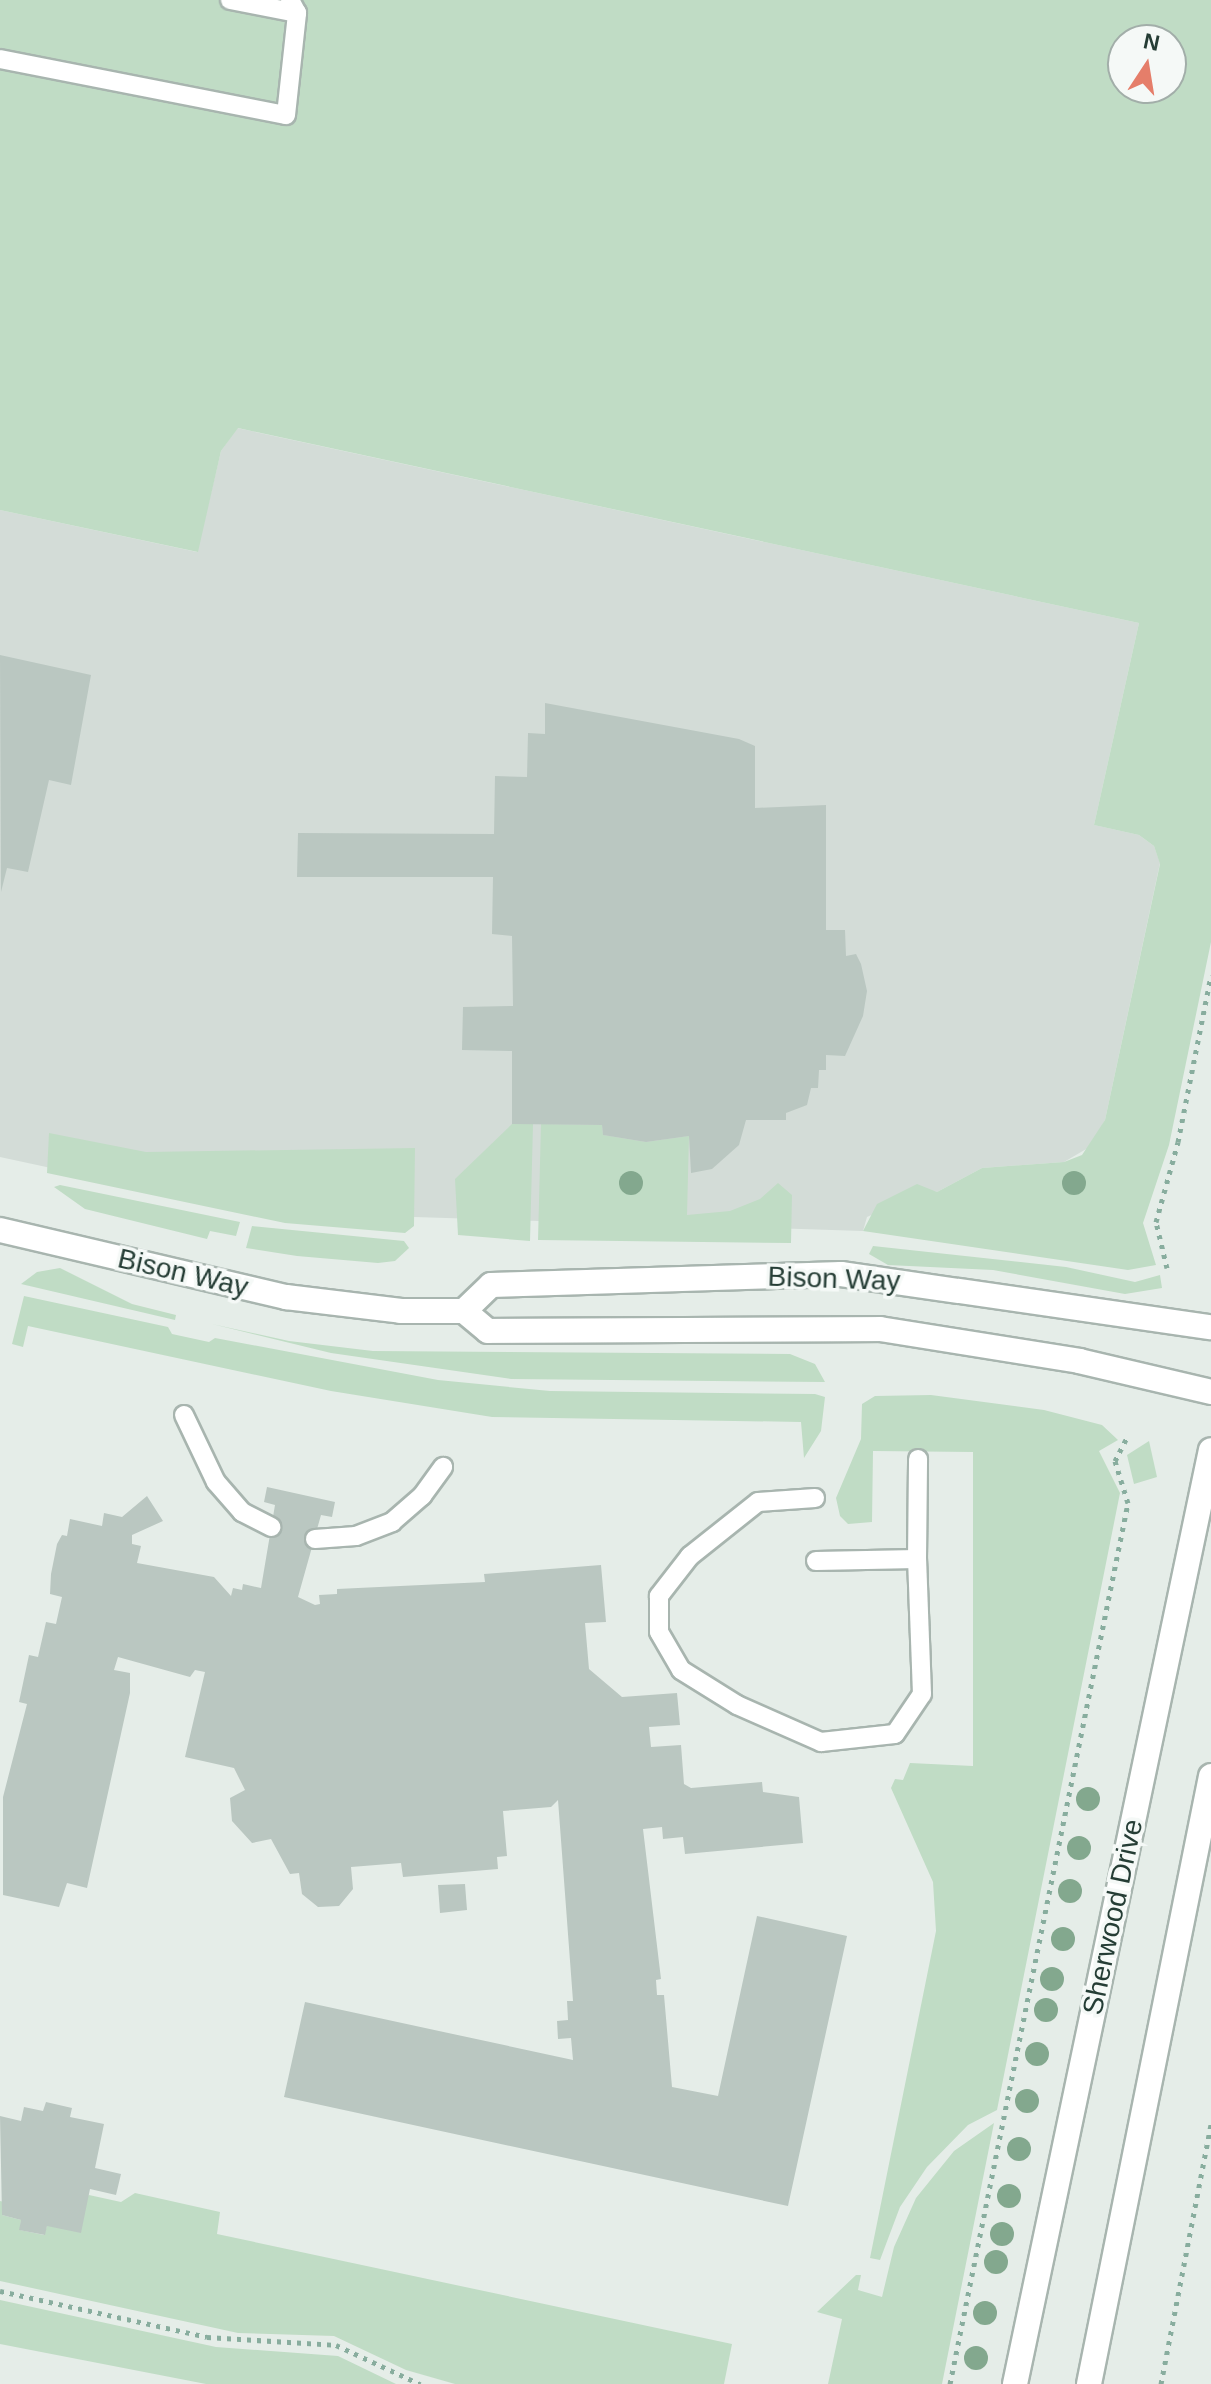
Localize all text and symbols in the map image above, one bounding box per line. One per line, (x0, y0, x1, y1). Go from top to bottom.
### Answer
north arrow (1107, 24, 1187, 104)
text: N (1141, 28, 1162, 56)
street label: Bison Way (115, 1242, 251, 1304)
street label: Bison Way (767, 1260, 901, 1298)
street label: Sherwood Drive (1076, 1816, 1150, 2018)

